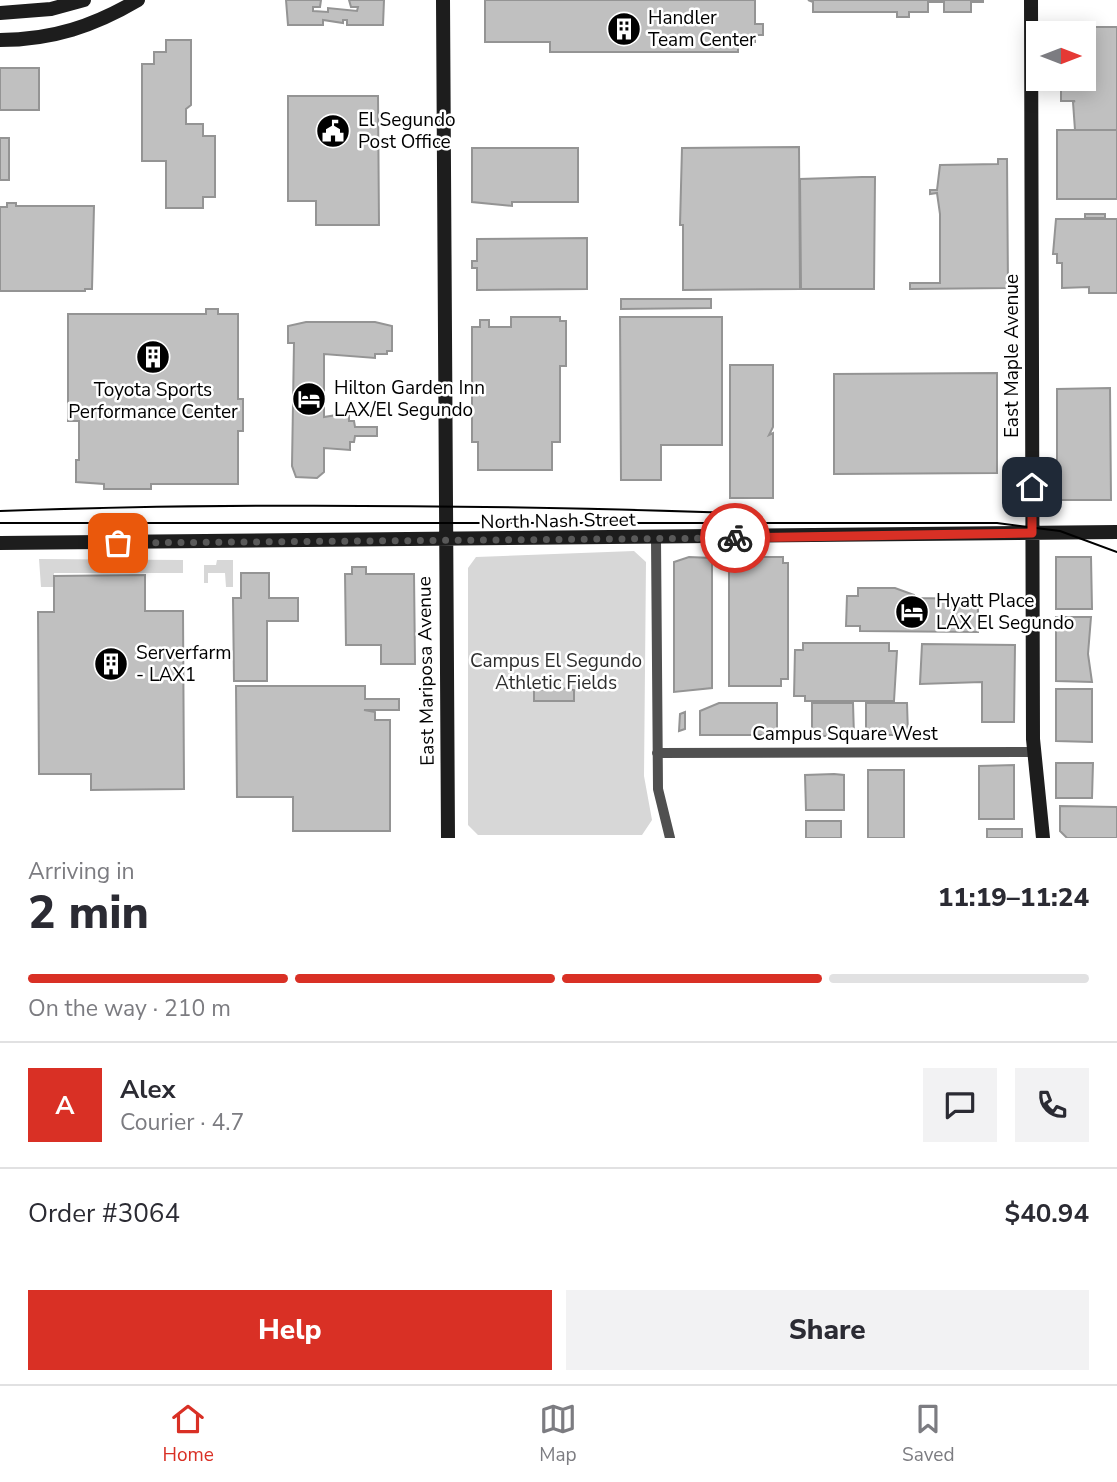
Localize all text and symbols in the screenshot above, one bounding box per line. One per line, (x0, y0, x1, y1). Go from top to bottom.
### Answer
place label: Handler Team Center (648, 5, 756, 53)
building icon: Handler Team Center (605, 10, 643, 48)
north arrow (1026, 21, 1096, 91)
map controls (1026, 21, 1096, 91)
place label: El Segundo Post Office (358, 107, 456, 155)
public building icon: El Segundo Post Office (314, 112, 352, 150)
street label: East Maple Avenue (999, 274, 1025, 438)
building icon: Toyota Sports Performance Center (134, 338, 172, 376)
place label: Hilton Garden Inn LAX/El Segundo (334, 375, 485, 423)
place label: Toyota Sports Performance Center (68, 377, 238, 425)
hotel icon: Hilton Garden Inn LAX/El Segundo (290, 380, 328, 418)
pin (1002, 457, 1062, 517)
icon: home (1013, 468, 1051, 506)
courier (700, 503, 770, 573)
street label: North Nash Street (480, 507, 636, 535)
pin (88, 513, 148, 573)
icon: bike (716, 519, 754, 557)
icon: bag (99, 524, 137, 562)
street label: East Mariposa Avenue (411, 576, 441, 766)
place label: Hyatt Place LAX El Segundo (936, 588, 1074, 636)
hotel icon: Hyatt Place LAX El Segundo (893, 593, 931, 631)
place label: Serverfarm - LAX1 (136, 640, 232, 688)
building icon: Serverfarm - LAX1 (92, 645, 130, 683)
park label: Campus El Segundo Athletic Fields (470, 648, 642, 696)
street label: Campus Square West (752, 721, 938, 747)
text: Arriving in (28, 856, 135, 887)
text: 11:19–11:24 (938, 880, 1089, 915)
text: 2 min (28, 881, 149, 944)
text: On the way · 210 m (28, 993, 231, 1024)
button: chat (923, 1068, 997, 1142)
button: phone (1015, 1068, 1089, 1142)
text: Alex (120, 1072, 176, 1107)
text: A (55, 1088, 75, 1123)
text: Courier · 4.7 (120, 1107, 244, 1138)
text: Order #3064 (28, 1196, 180, 1231)
text: $40.94 (1005, 1196, 1089, 1231)
button: Help (28, 1290, 552, 1370)
button: Share (566, 1290, 1089, 1370)
tab: Home (163, 1400, 214, 1468)
tab: Map (539, 1400, 577, 1468)
tab: Saved (902, 1400, 954, 1468)

